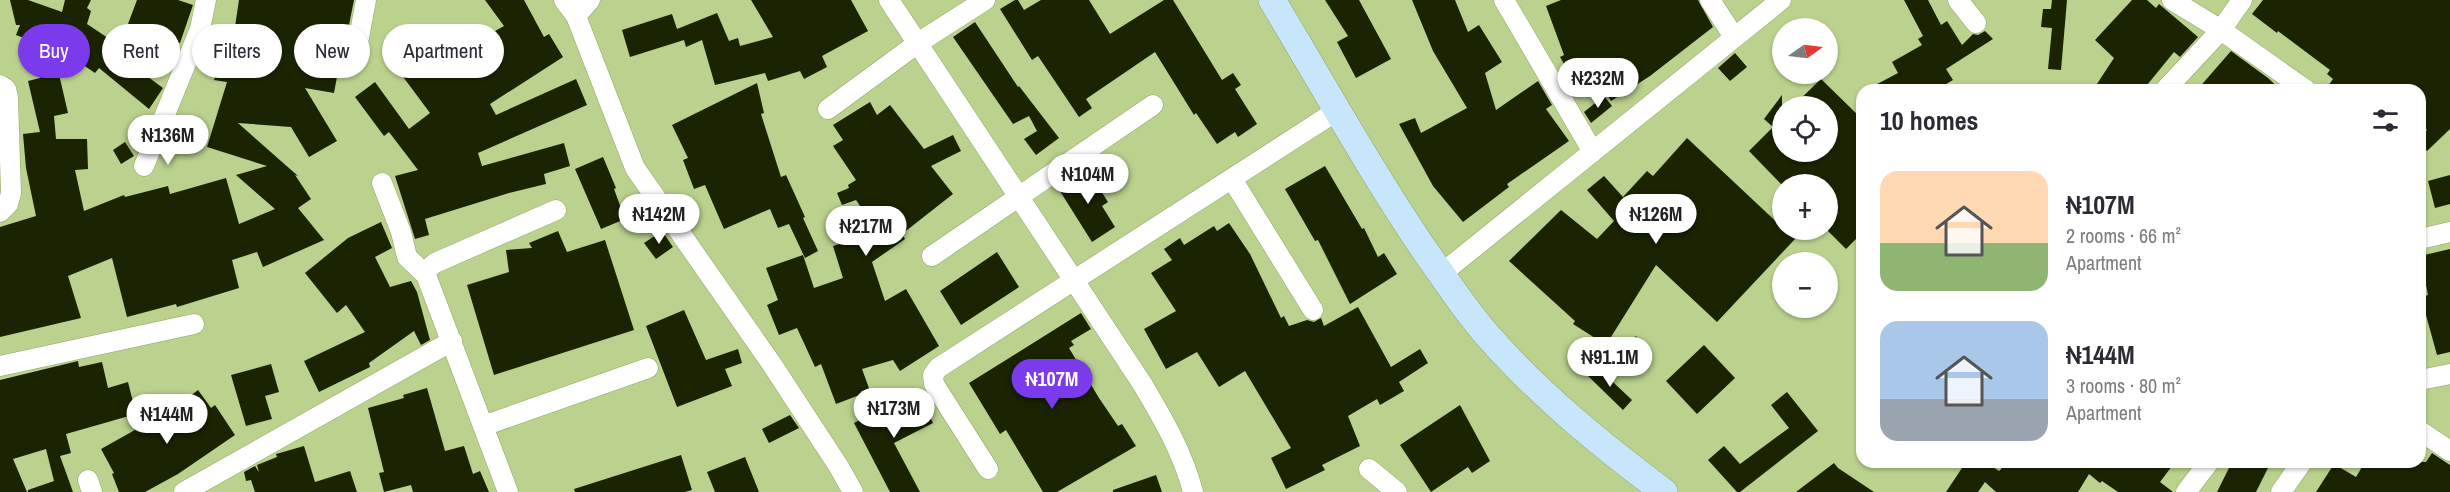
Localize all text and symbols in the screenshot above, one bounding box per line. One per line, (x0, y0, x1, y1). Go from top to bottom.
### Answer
north arrow (1772, 18, 1838, 84)
map controls (1772, 18, 1838, 318)
chip: Buy (18, 24, 90, 78)
chip: Rent (102, 24, 180, 78)
chip: Filters (192, 24, 282, 78)
chip: New (294, 24, 370, 78)
chip: Apartment (382, 24, 504, 78)
pin: ₦232M (1556, 58, 1640, 109)
text: ₦232M (1572, 64, 1624, 91)
button: locate (1772, 96, 1838, 162)
text: 10 homes (1880, 103, 1978, 138)
icon: filters (2369, 104, 2402, 137)
pin: ₦136M (126, 115, 210, 166)
text: ₦136M (142, 121, 194, 148)
pin: ₦104M (1046, 154, 1130, 205)
text: ₦104M (1062, 160, 1114, 187)
button: + (1772, 174, 1838, 240)
text: ₦107M (2066, 187, 2135, 222)
pin: ₦142M (617, 194, 701, 245)
pin: ₦126M (1614, 194, 1698, 245)
icon: home (1928, 195, 2000, 267)
text: ₦142M (633, 200, 685, 227)
text: ₦126M (1630, 200, 1682, 227)
pin: ₦217M (824, 206, 908, 257)
text: ₦217M (840, 212, 892, 239)
text: 2 rooms · 66 m² (2066, 222, 2181, 249)
text: Apartment (2066, 249, 2142, 276)
button: − (1772, 252, 1838, 318)
pin: ₦91.1M (1561, 337, 1659, 388)
text: ₦144M (2066, 337, 2135, 372)
text: ₦91.1M (1581, 343, 1639, 370)
icon: home (1928, 345, 2000, 417)
pin: ₦107M (1010, 359, 1094, 410)
text: ₦107M (1026, 365, 1078, 392)
text: 3 rooms · 80 m² (2066, 372, 2181, 399)
pin: ₦173M (852, 388, 936, 439)
pin: ₦144M (125, 394, 209, 445)
text: ₦173M (868, 394, 920, 421)
text: Apartment (2066, 399, 2142, 426)
text: ₦144M (141, 400, 193, 427)

